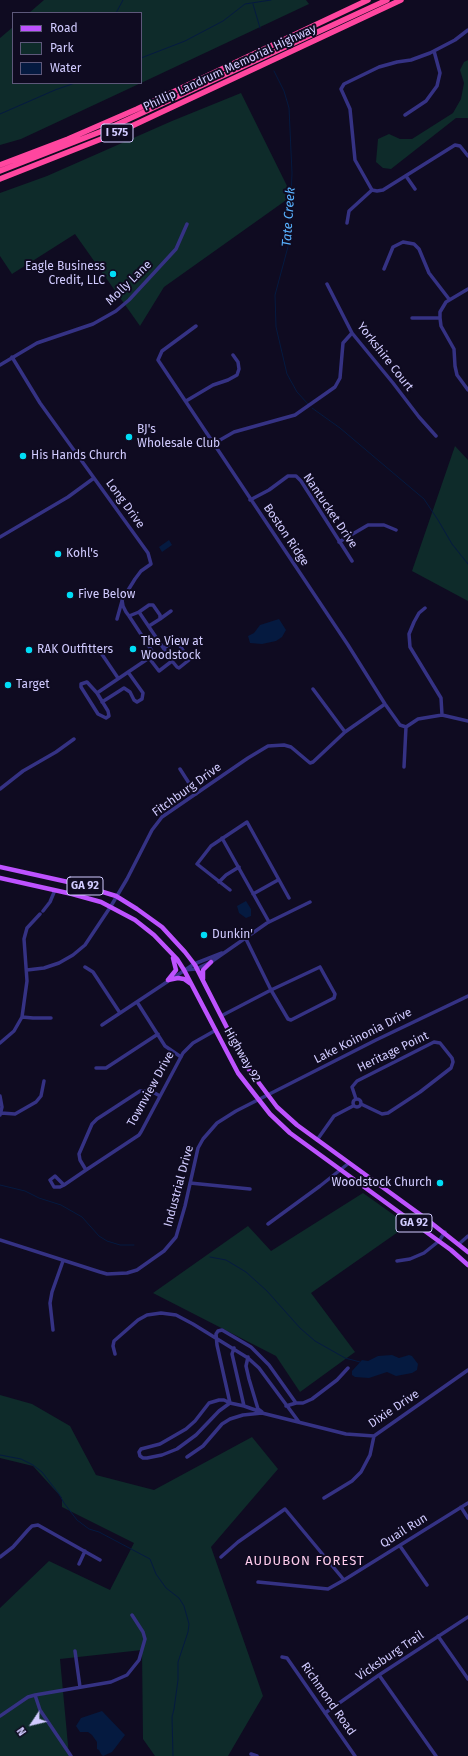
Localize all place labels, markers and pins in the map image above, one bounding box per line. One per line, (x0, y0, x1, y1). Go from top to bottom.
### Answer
place label: Eagle Business Credit, LLC (25, 260, 105, 288)
marker: Eagle Business Credit, LLC (108, 269, 118, 279)
place label: BJ's Wholesale Club (137, 423, 220, 451)
marker: BJ's Wholesale Club (124, 432, 134, 442)
place label: His Hands Church (31, 449, 127, 463)
marker: His Hands Church (18, 451, 28, 461)
place label: Kohl's (66, 547, 98, 561)
marker: Kohl's (53, 549, 63, 559)
place label: Five Below (78, 588, 135, 602)
marker: Five Below (65, 590, 75, 600)
place label: The View at Woodstock (141, 635, 203, 663)
place label: RAK Outfitters (37, 643, 113, 657)
marker: The View at Woodstock (128, 644, 138, 654)
marker: RAK Outfitters (24, 645, 34, 655)
place label: Target (16, 678, 50, 692)
marker: Target (3, 680, 13, 690)
place label: Dunkin' (212, 928, 253, 942)
marker: Dunkin' (199, 930, 209, 940)
place label: Woodstock Church (332, 1176, 432, 1190)
marker: Woodstock Church (435, 1178, 445, 1188)

